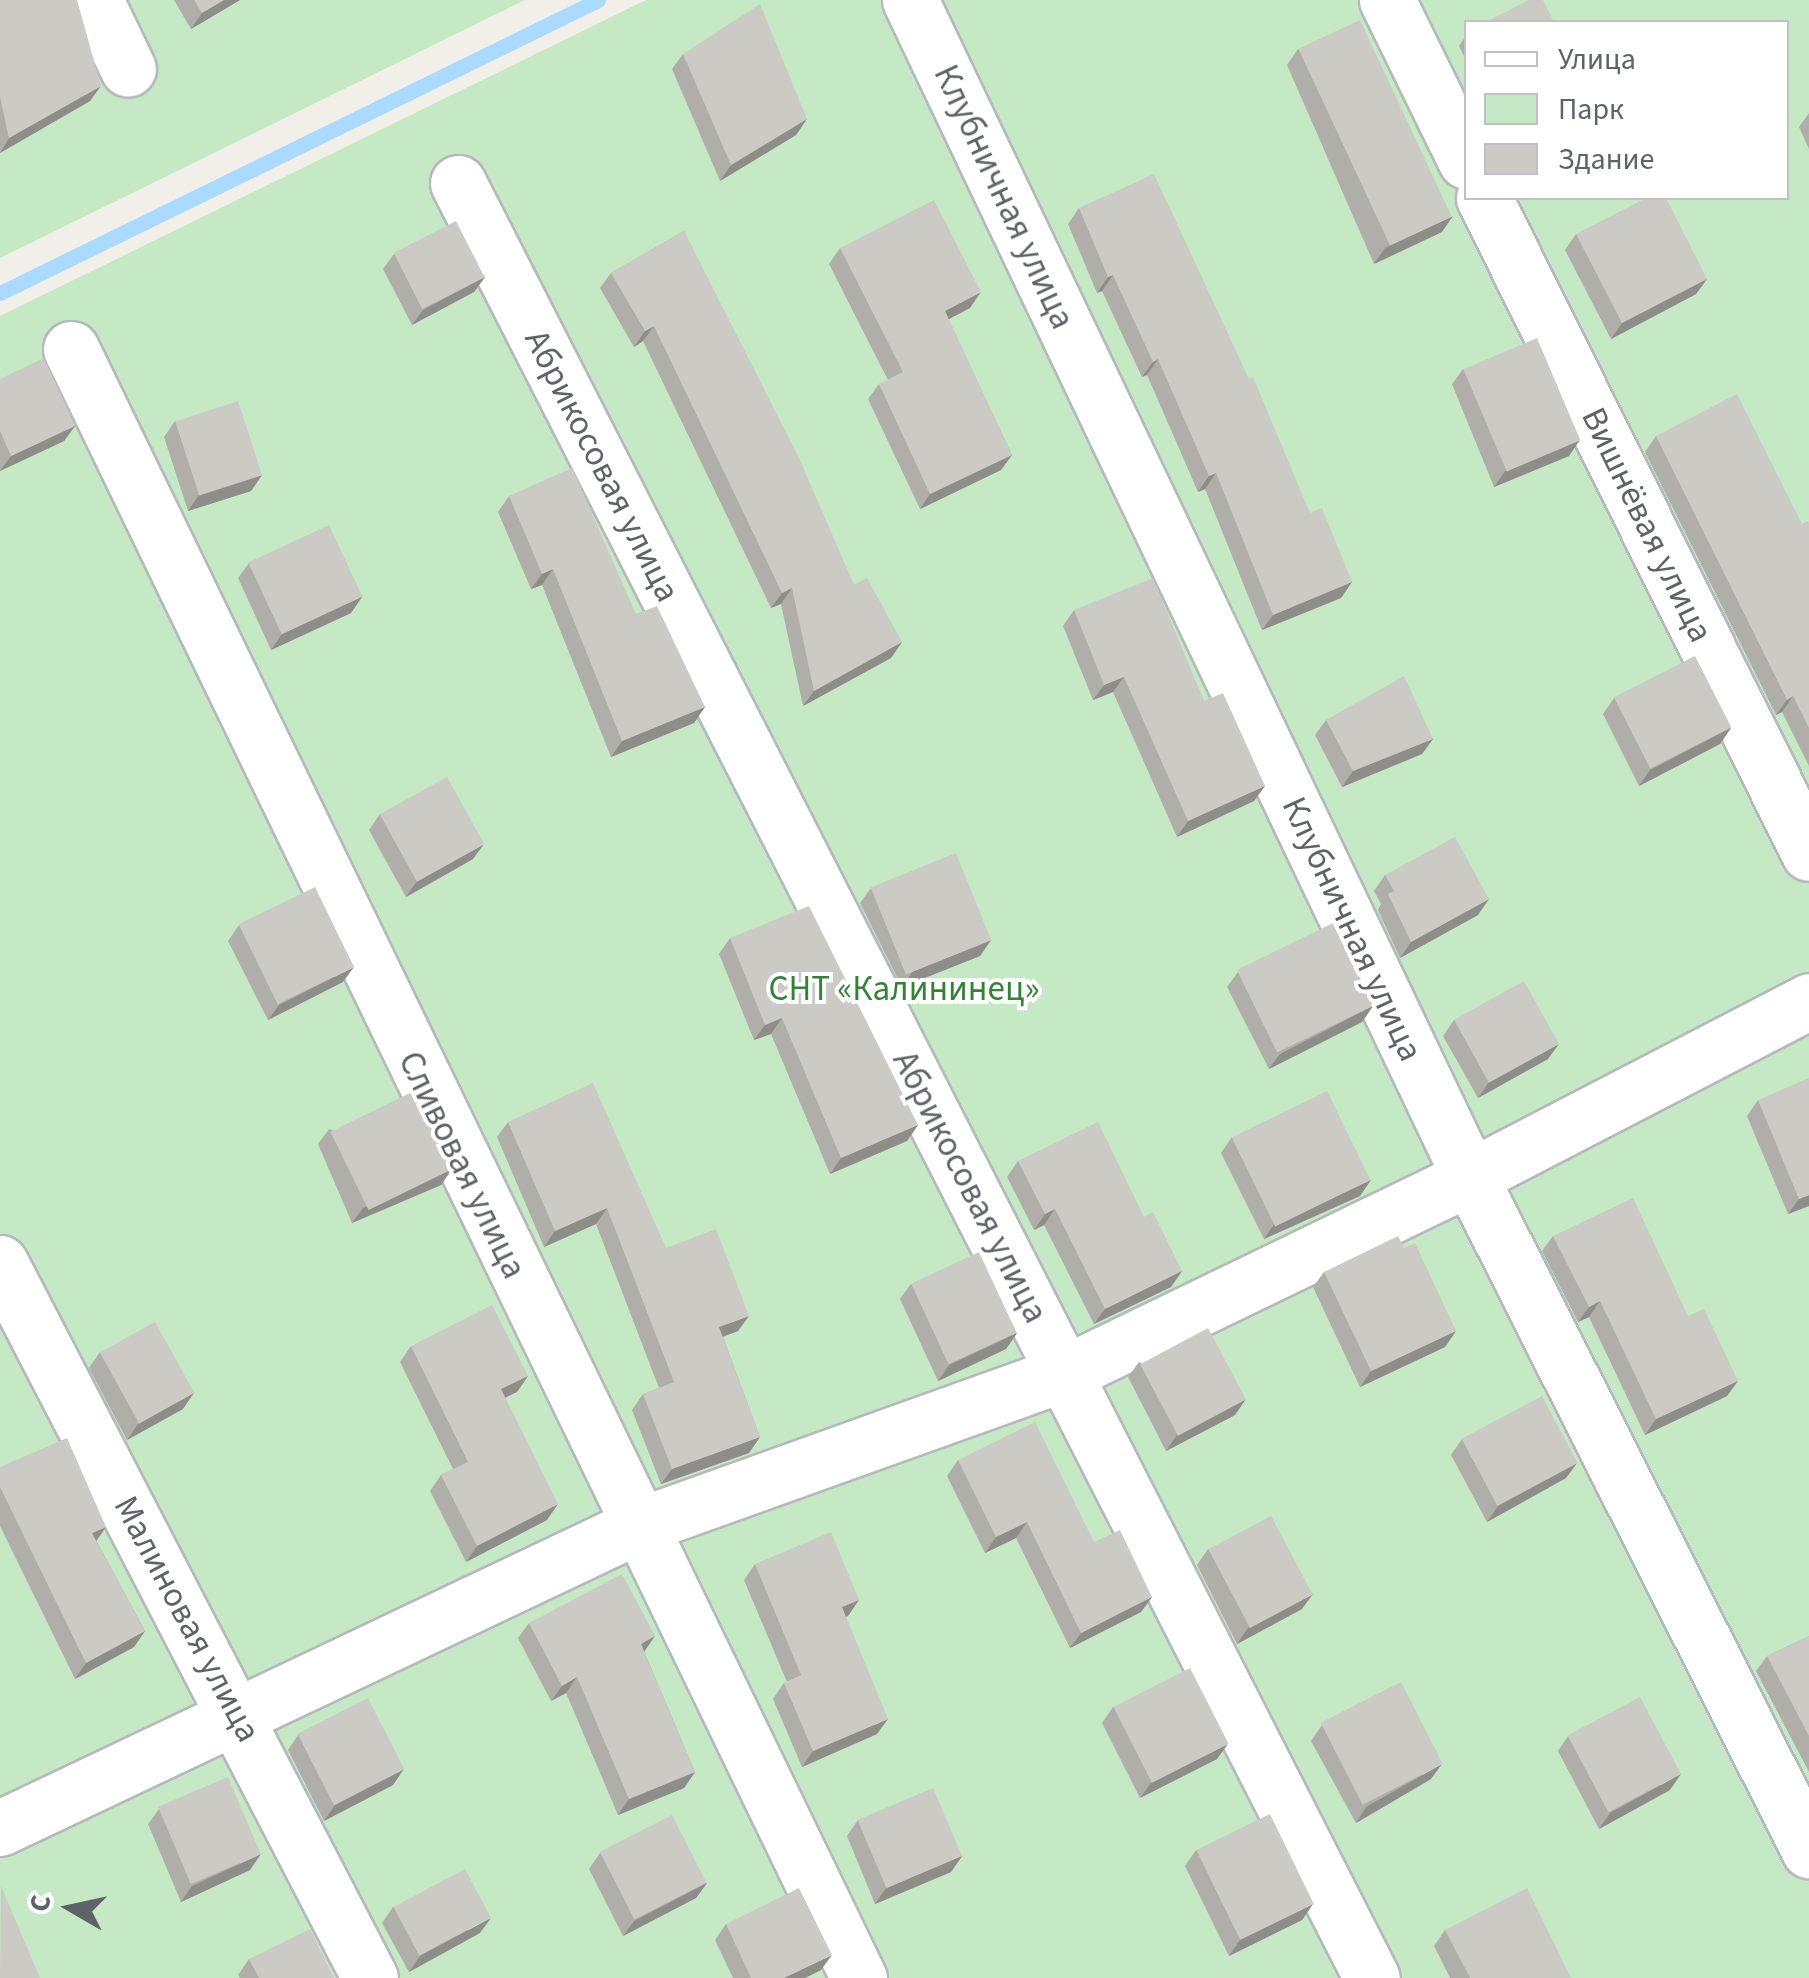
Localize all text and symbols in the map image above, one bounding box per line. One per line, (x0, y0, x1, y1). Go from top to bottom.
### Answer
legend (1464, 20, 1789, 200)
text: Улица (1558, 38, 1636, 81)
street label: Клубничная улица (924, 58, 1084, 336)
text: Парк (1558, 88, 1624, 131)
text: Здание (1558, 138, 1654, 181)
street label: Абрикосовая улица (515, 323, 689, 609)
street label: Вишнёвая улица (1572, 401, 1722, 649)
street label: Клубничная улица (1272, 790, 1432, 1068)
park label: СНТ «Калининец» (769, 968, 1039, 1010)
street label: Абрикосовая улица (883, 1044, 1057, 1330)
street label: Сливовая улица (389, 1045, 535, 1285)
street label: Малиновая улица (105, 1489, 269, 1749)
north arrow (20, 1858, 120, 1958)
text: С (19, 1892, 61, 1914)

